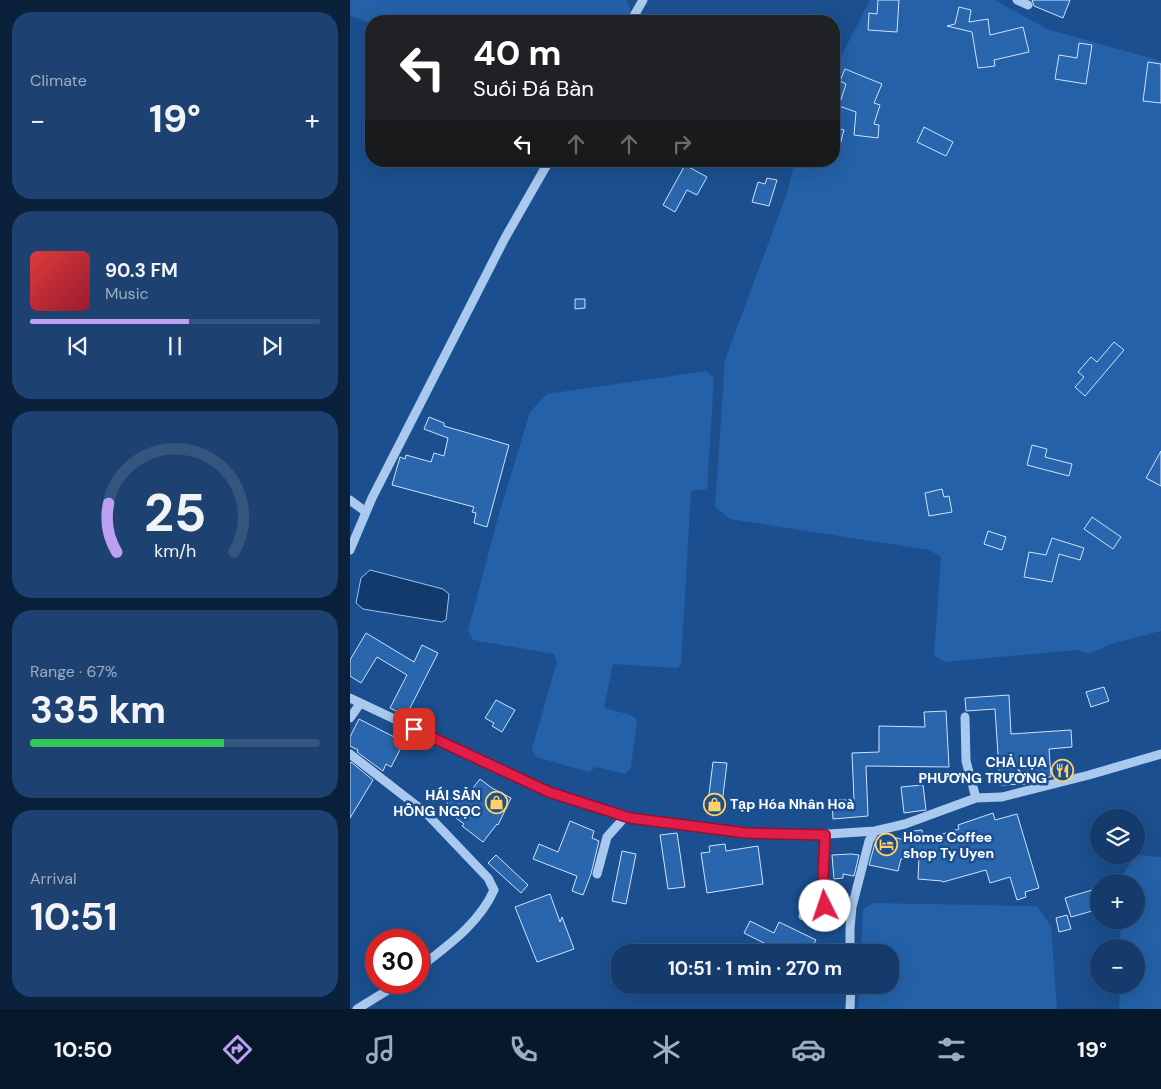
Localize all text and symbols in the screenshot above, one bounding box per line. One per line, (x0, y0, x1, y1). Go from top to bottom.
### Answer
text: 40 m (473, 30, 562, 76)
icon: left (390, 35, 455, 100)
text: Climate (30, 70, 87, 91)
text: Suối Đá Bàn (473, 74, 594, 103)
text: 19° (149, 94, 201, 144)
text: − (30, 102, 45, 139)
text: + (305, 102, 320, 139)
icon: left (509, 130, 537, 158)
icon: ahead (562, 130, 590, 158)
icon: ahead (615, 130, 643, 158)
icon: right (668, 130, 696, 158)
text: 90.3 FM (105, 258, 178, 283)
text: Music (105, 283, 149, 304)
icon: previous (64, 332, 92, 360)
icon: pause (161, 332, 189, 360)
icon: next (258, 332, 286, 360)
text: 25 (144, 479, 206, 547)
text: km/h (154, 539, 196, 563)
text: Range · 67% (30, 661, 117, 682)
text: 335 km (30, 685, 166, 735)
pin (393, 708, 435, 750)
icon: arrive (400, 715, 428, 743)
place label: CHẢ LỤA PHƯƠNG TRƯỜNG (919, 753, 1047, 787)
restaurant icon: CHẢ LỤA PHƯƠNG TRƯỜNG (1051, 758, 1075, 782)
place label: HÁI SẢN HỒNG NGỌC (393, 786, 481, 820)
shop icon: HÁI SẢN HỒNG NGỌC (485, 791, 509, 815)
shop icon: Tạp Hóa Nhân Hoà (702, 792, 726, 816)
place label: Tạp Hóa Nhân Hoà (730, 795, 854, 813)
map controls (1090, 809, 1145, 994)
button: layers (1090, 809, 1145, 864)
place label: Home Coffee shop Ty Uyen (903, 828, 994, 862)
hotel icon: Home Coffee shop Ty Uyen (875, 833, 899, 857)
text: Arrival (30, 868, 77, 889)
button: + (1090, 874, 1145, 929)
position arrow (798, 879, 850, 931)
text: 10:51 (30, 892, 118, 942)
speed limit sign: 30 (365, 929, 430, 994)
button: − (1090, 939, 1145, 994)
text: 10:51 · 1 min · 270 m (668, 956, 842, 981)
icon: directions (220, 1032, 255, 1067)
icon: music (363, 1032, 398, 1067)
icon: phone (506, 1032, 541, 1067)
icon: climate (649, 1032, 684, 1067)
icon: car (791, 1032, 826, 1067)
icon: filters (934, 1032, 969, 1067)
text: 10:50 (54, 1035, 112, 1064)
text: 19° (1077, 1035, 1107, 1064)

